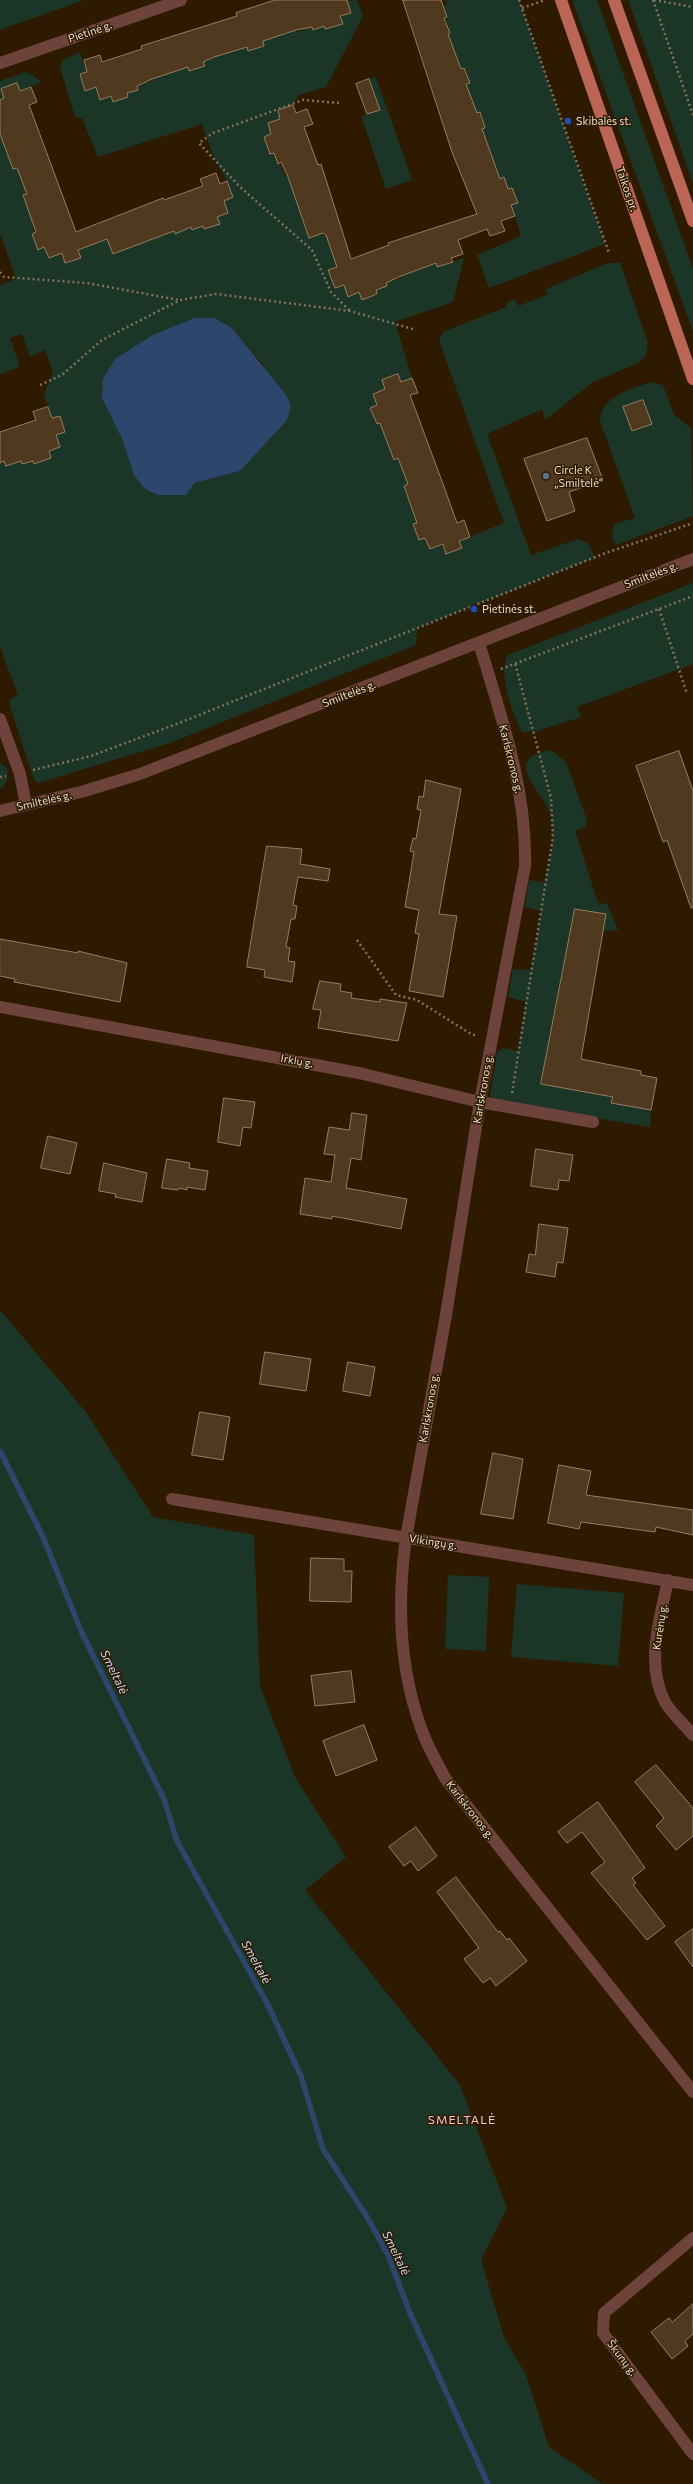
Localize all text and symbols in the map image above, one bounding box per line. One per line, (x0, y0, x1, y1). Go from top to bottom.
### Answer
street label: Pietinė g. (66, 18, 114, 46)
place label: Skibalės st. (576, 114, 631, 128)
marker: Skibalės st. (563, 116, 573, 126)
street label: Taikos pr. (613, 165, 641, 213)
place label: Circle K „Smiltelė“ (554, 463, 603, 489)
marker: Circle K „Smiltelė“ (541, 471, 551, 481)
street label: Smiltelės g. (622, 559, 680, 591)
place label: Pietinės st. (482, 602, 536, 616)
marker: Pietinės st. (469, 604, 479, 614)
street label: Smiltelės g. (320, 678, 378, 710)
street label: Karlskronos g. (496, 723, 526, 795)
street label: Smiltelės g. (15, 788, 73, 814)
street label: Irklų g. (280, 1052, 314, 1070)
street label: Karlskronos g. (470, 1053, 496, 1125)
street label: Karlskronos g. (416, 1372, 442, 1444)
street label: Vikingų g. (408, 1532, 458, 1552)
street label: Kurėnų g. (650, 1603, 670, 1651)
water label: Smeltalė (97, 1648, 131, 1696)
street label: Karlskronos g. (443, 1778, 497, 1842)
water label: Smeltalė (238, 1938, 274, 1986)
district label: SMELTALĖ (428, 2113, 496, 2127)
water label: Smeltalė (379, 2229, 413, 2277)
street label: Škunų g. (604, 2337, 640, 2379)

